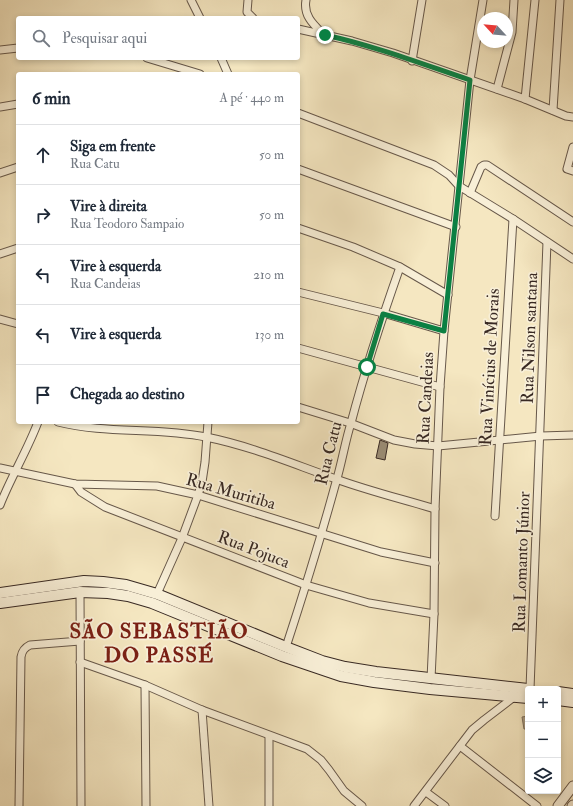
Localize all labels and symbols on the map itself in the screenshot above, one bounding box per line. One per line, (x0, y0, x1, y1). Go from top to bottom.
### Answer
north arrow (477, 12, 513, 48)
route end (316, 26, 334, 44)
street label: Rua Nilson santana (517, 271, 542, 404)
street label: Rua Vinícius de Morais (475, 288, 504, 446)
street label: Rua Candeias (413, 351, 438, 445)
route start (358, 358, 376, 376)
street label: Rua Catu (310, 419, 347, 487)
street label: Rua Muritiba (184, 469, 279, 515)
street label: Rua Lomanto Júnior (509, 491, 535, 633)
street label: Rua Pojuca (215, 526, 294, 573)
district label: SÃO SEBASTIÃO DO PASSÉ (70, 618, 249, 669)

